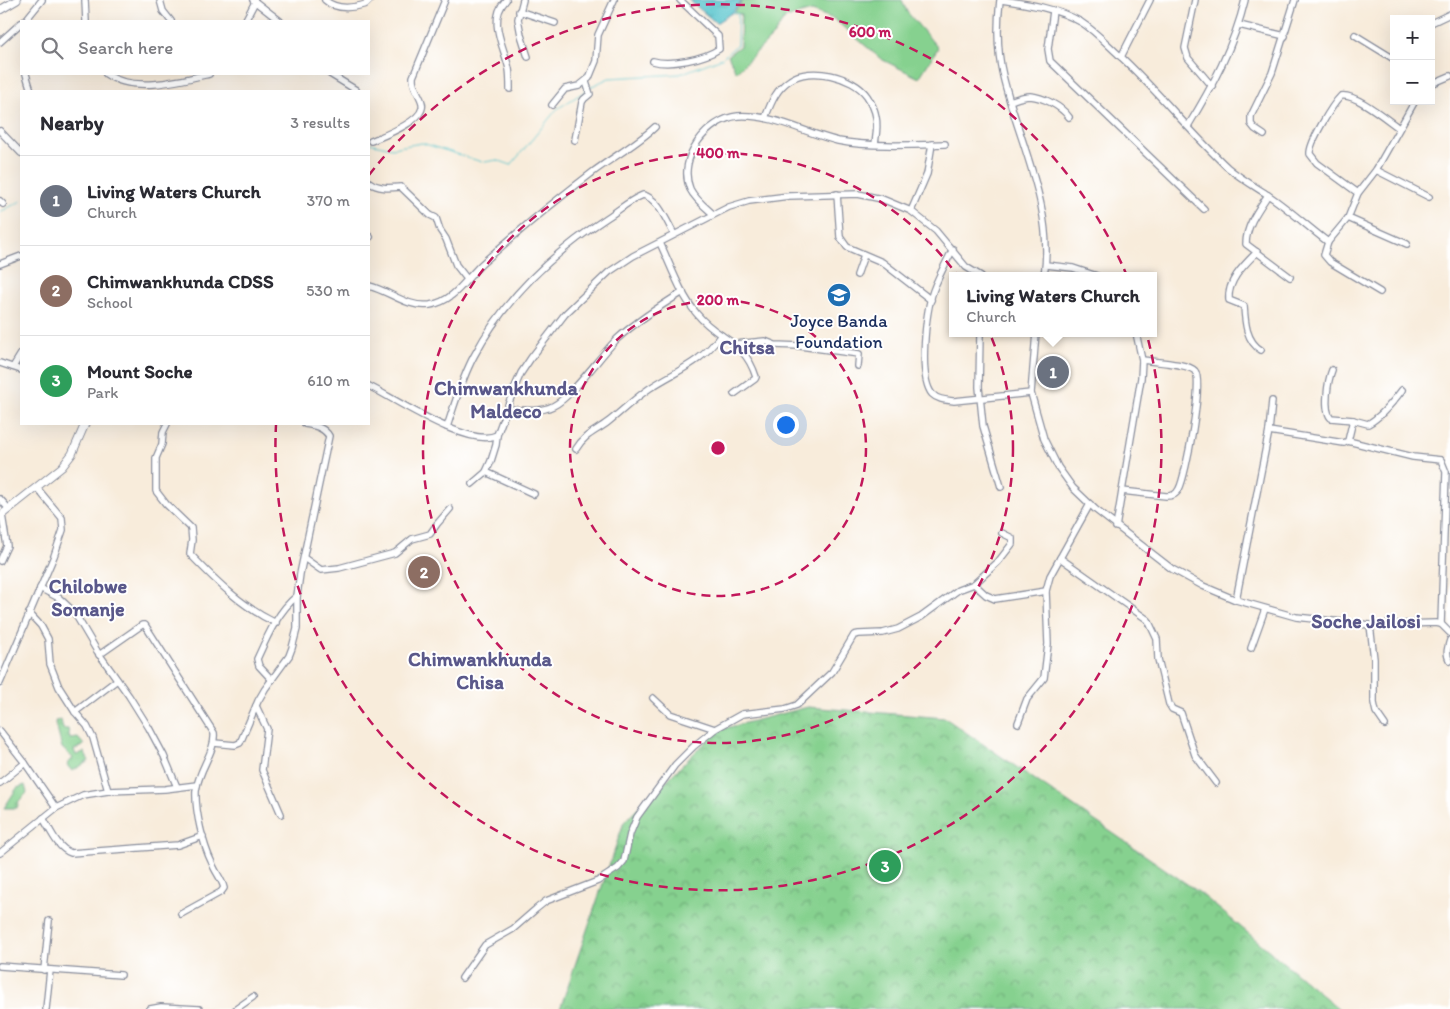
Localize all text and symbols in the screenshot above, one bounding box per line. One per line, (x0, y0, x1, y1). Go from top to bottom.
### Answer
map controls (1390, 15, 1435, 105)
button: + (1390, 15, 1435, 60)
search box (20, 20, 370, 75)
text: 600 m (849, 23, 892, 41)
icon: search (38, 34, 66, 62)
text: Search here (78, 36, 173, 59)
button: − (1390, 60, 1435, 105)
text: Nearby (40, 110, 104, 135)
text: 3 results (290, 113, 350, 132)
text: 400 m (696, 144, 740, 162)
text: Living Waters Church (87, 180, 261, 203)
text: 1 (52, 191, 60, 210)
text: 370 m (306, 191, 350, 210)
text: Church (87, 203, 137, 222)
text: Chimwankhunda CDSS (87, 270, 274, 293)
popup (949, 272, 1157, 337)
text: 2 (52, 281, 60, 300)
text: 530 m (306, 281, 350, 300)
school or university icon: Joyce Banda Foundation (826, 282, 852, 308)
text: Living Waters Church (966, 284, 1140, 307)
text: 200 m (697, 291, 740, 309)
text: School (87, 293, 133, 312)
text: Church (966, 307, 1016, 326)
place label: Joyce Banda Foundation (790, 310, 888, 353)
district label: Chitsa (719, 335, 775, 359)
pin: 1 (1037, 353, 1069, 391)
text: Mount Soche (87, 360, 193, 383)
text: 3 (52, 371, 60, 390)
text: 610 m (307, 371, 350, 390)
district label: Chimwankhunda Maldeco (434, 376, 579, 423)
text: Park (87, 383, 118, 402)
your location (773, 412, 799, 438)
centre of rings (709, 439, 727, 457)
pin: 2 (408, 553, 440, 591)
district label: Chilobwe Somanje (49, 574, 127, 622)
district label: Soche Jailosi (1311, 609, 1421, 633)
district label: Chimwankhunda Chisa (408, 647, 553, 694)
pin: 3 (869, 847, 901, 885)

